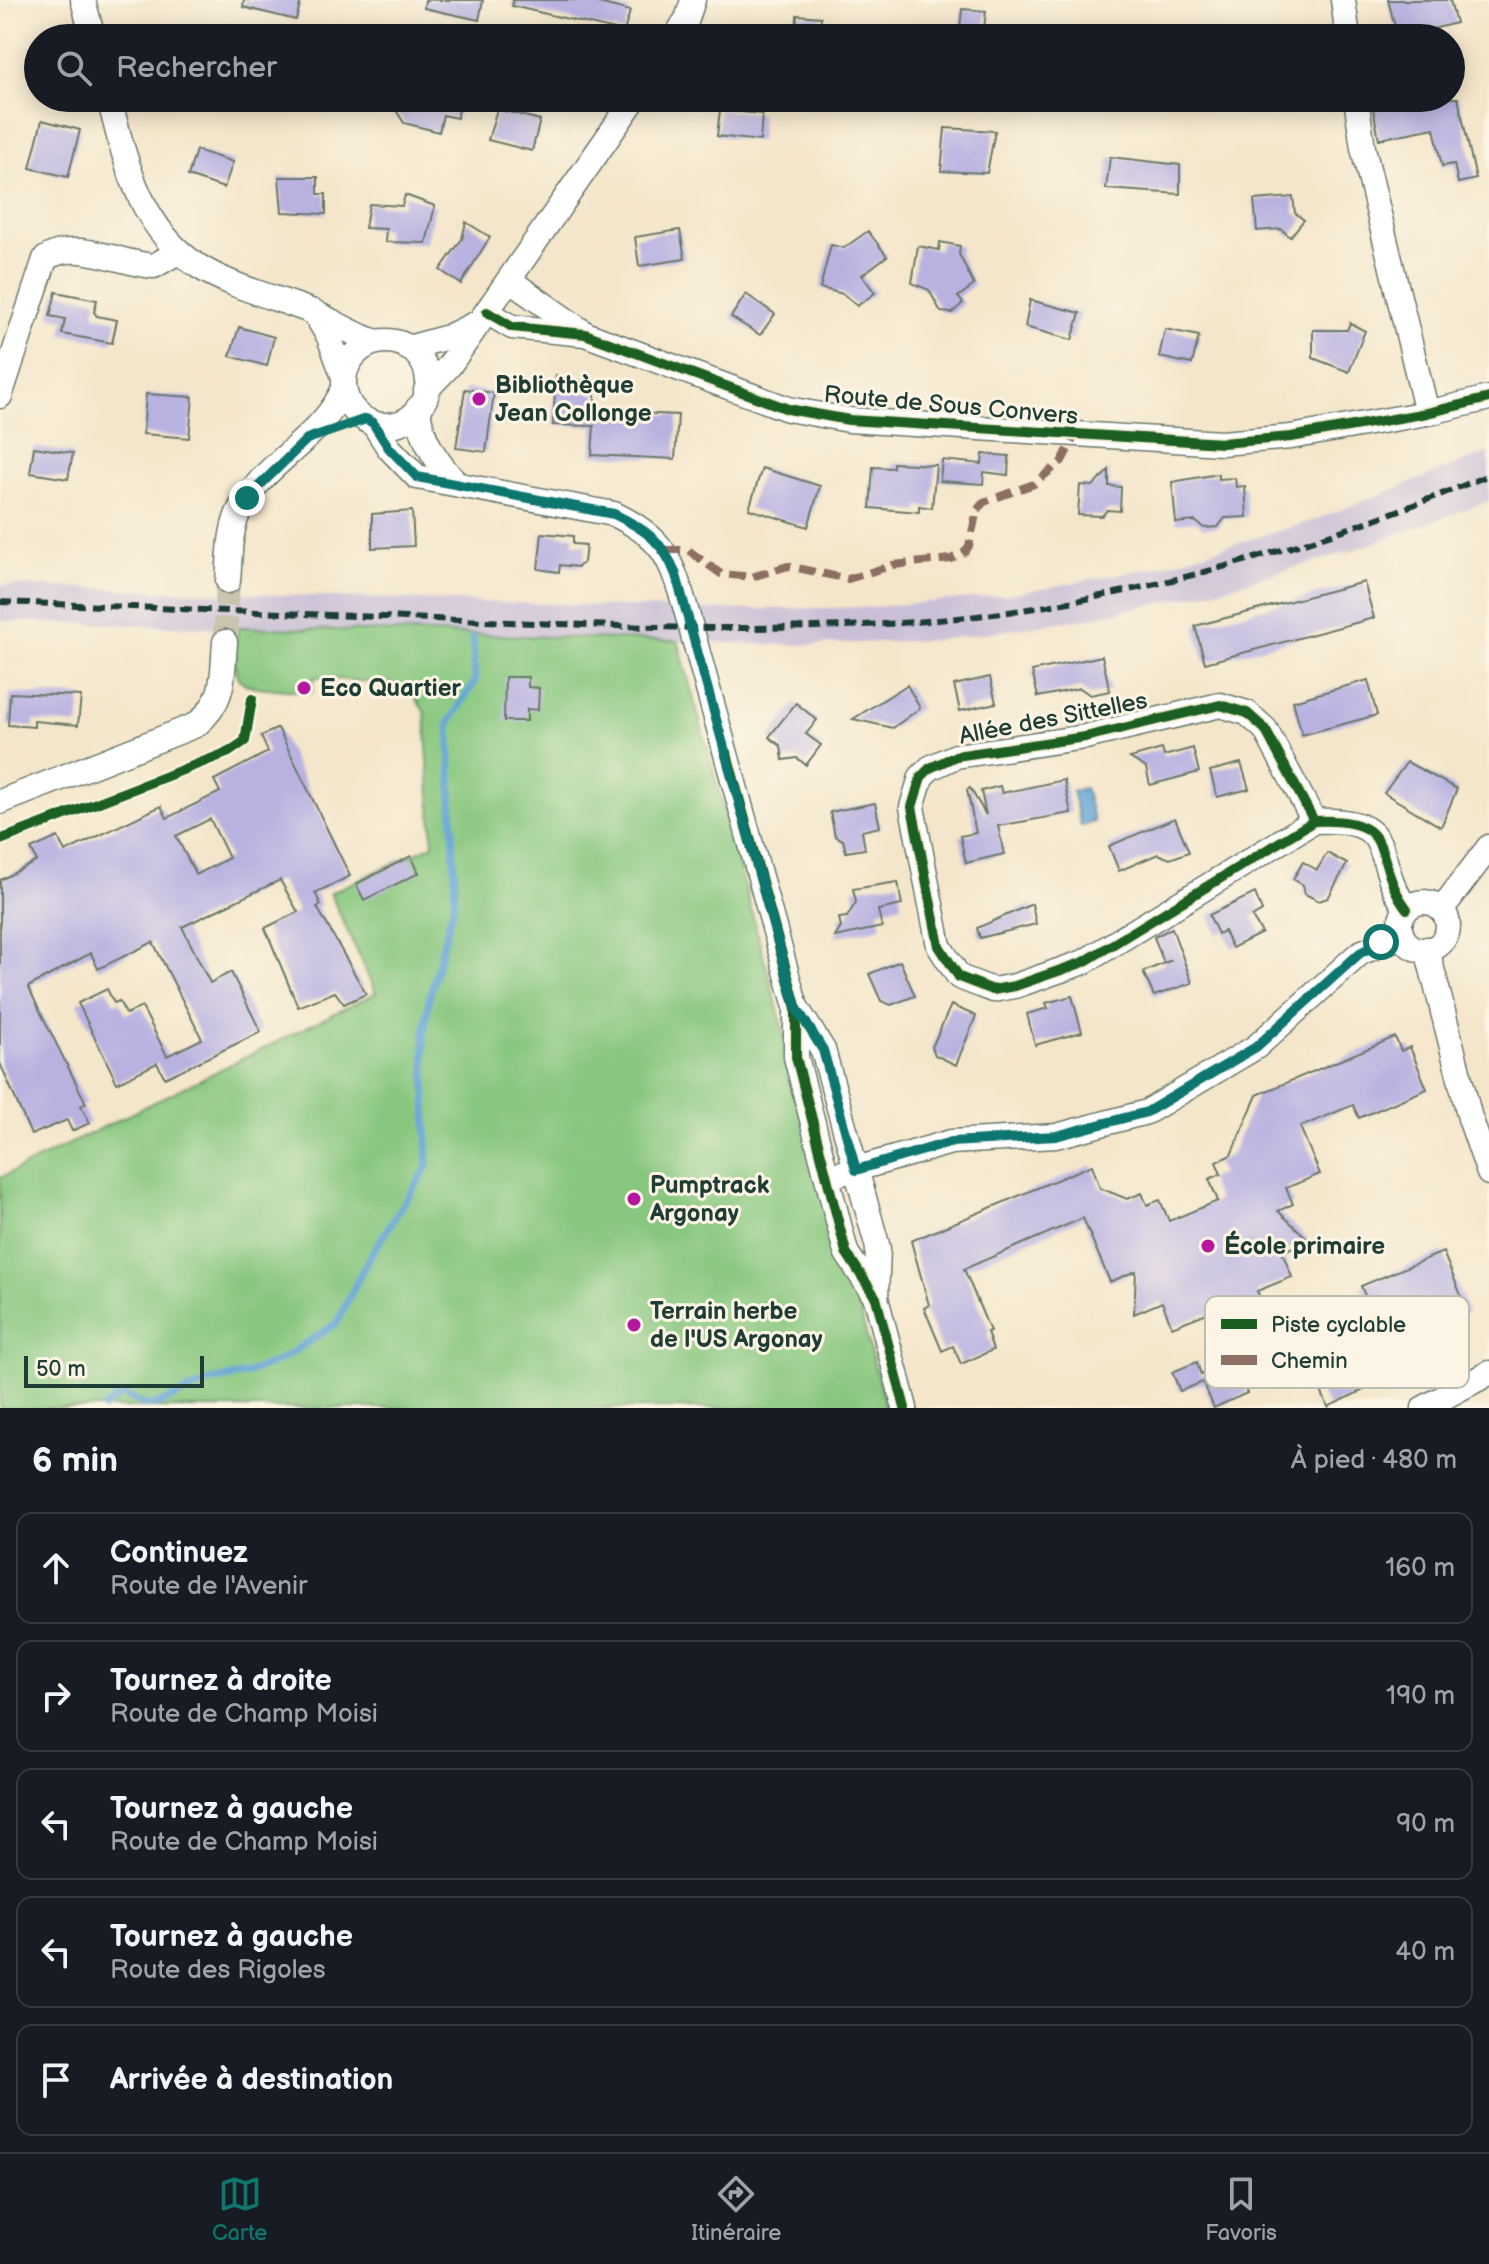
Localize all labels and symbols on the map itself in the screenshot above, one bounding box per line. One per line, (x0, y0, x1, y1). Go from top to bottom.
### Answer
place label: Bibliothèque Jean Collonge (495, 371, 652, 428)
street label: Route de Sous Convers (823, 380, 1079, 431)
marker: Bibliothèque Jean Collonge (470, 390, 488, 408)
route end (229, 480, 265, 516)
place label: Eco Quartier (320, 674, 461, 703)
marker: Eco Quartier (295, 679, 313, 697)
street label: Allée des Sittelles (956, 686, 1150, 751)
route start (1363, 924, 1399, 960)
place label: Pumptrack Argonay (649, 1171, 770, 1228)
marker: Pumptrack Argonay (625, 1190, 643, 1208)
place label: École primaire (1224, 1230, 1385, 1261)
marker: École primaire (1199, 1237, 1217, 1255)
legend (1205, 1296, 1469, 1388)
place label: Terrain herbe de l'US Argonay (650, 1297, 823, 1354)
text: Piste cyclable (1271, 1312, 1406, 1339)
marker: Terrain herbe de l'US Argonay (625, 1316, 643, 1334)
text: Chemin (1271, 1348, 1348, 1375)
scale bar (24, 1352, 204, 1388)

